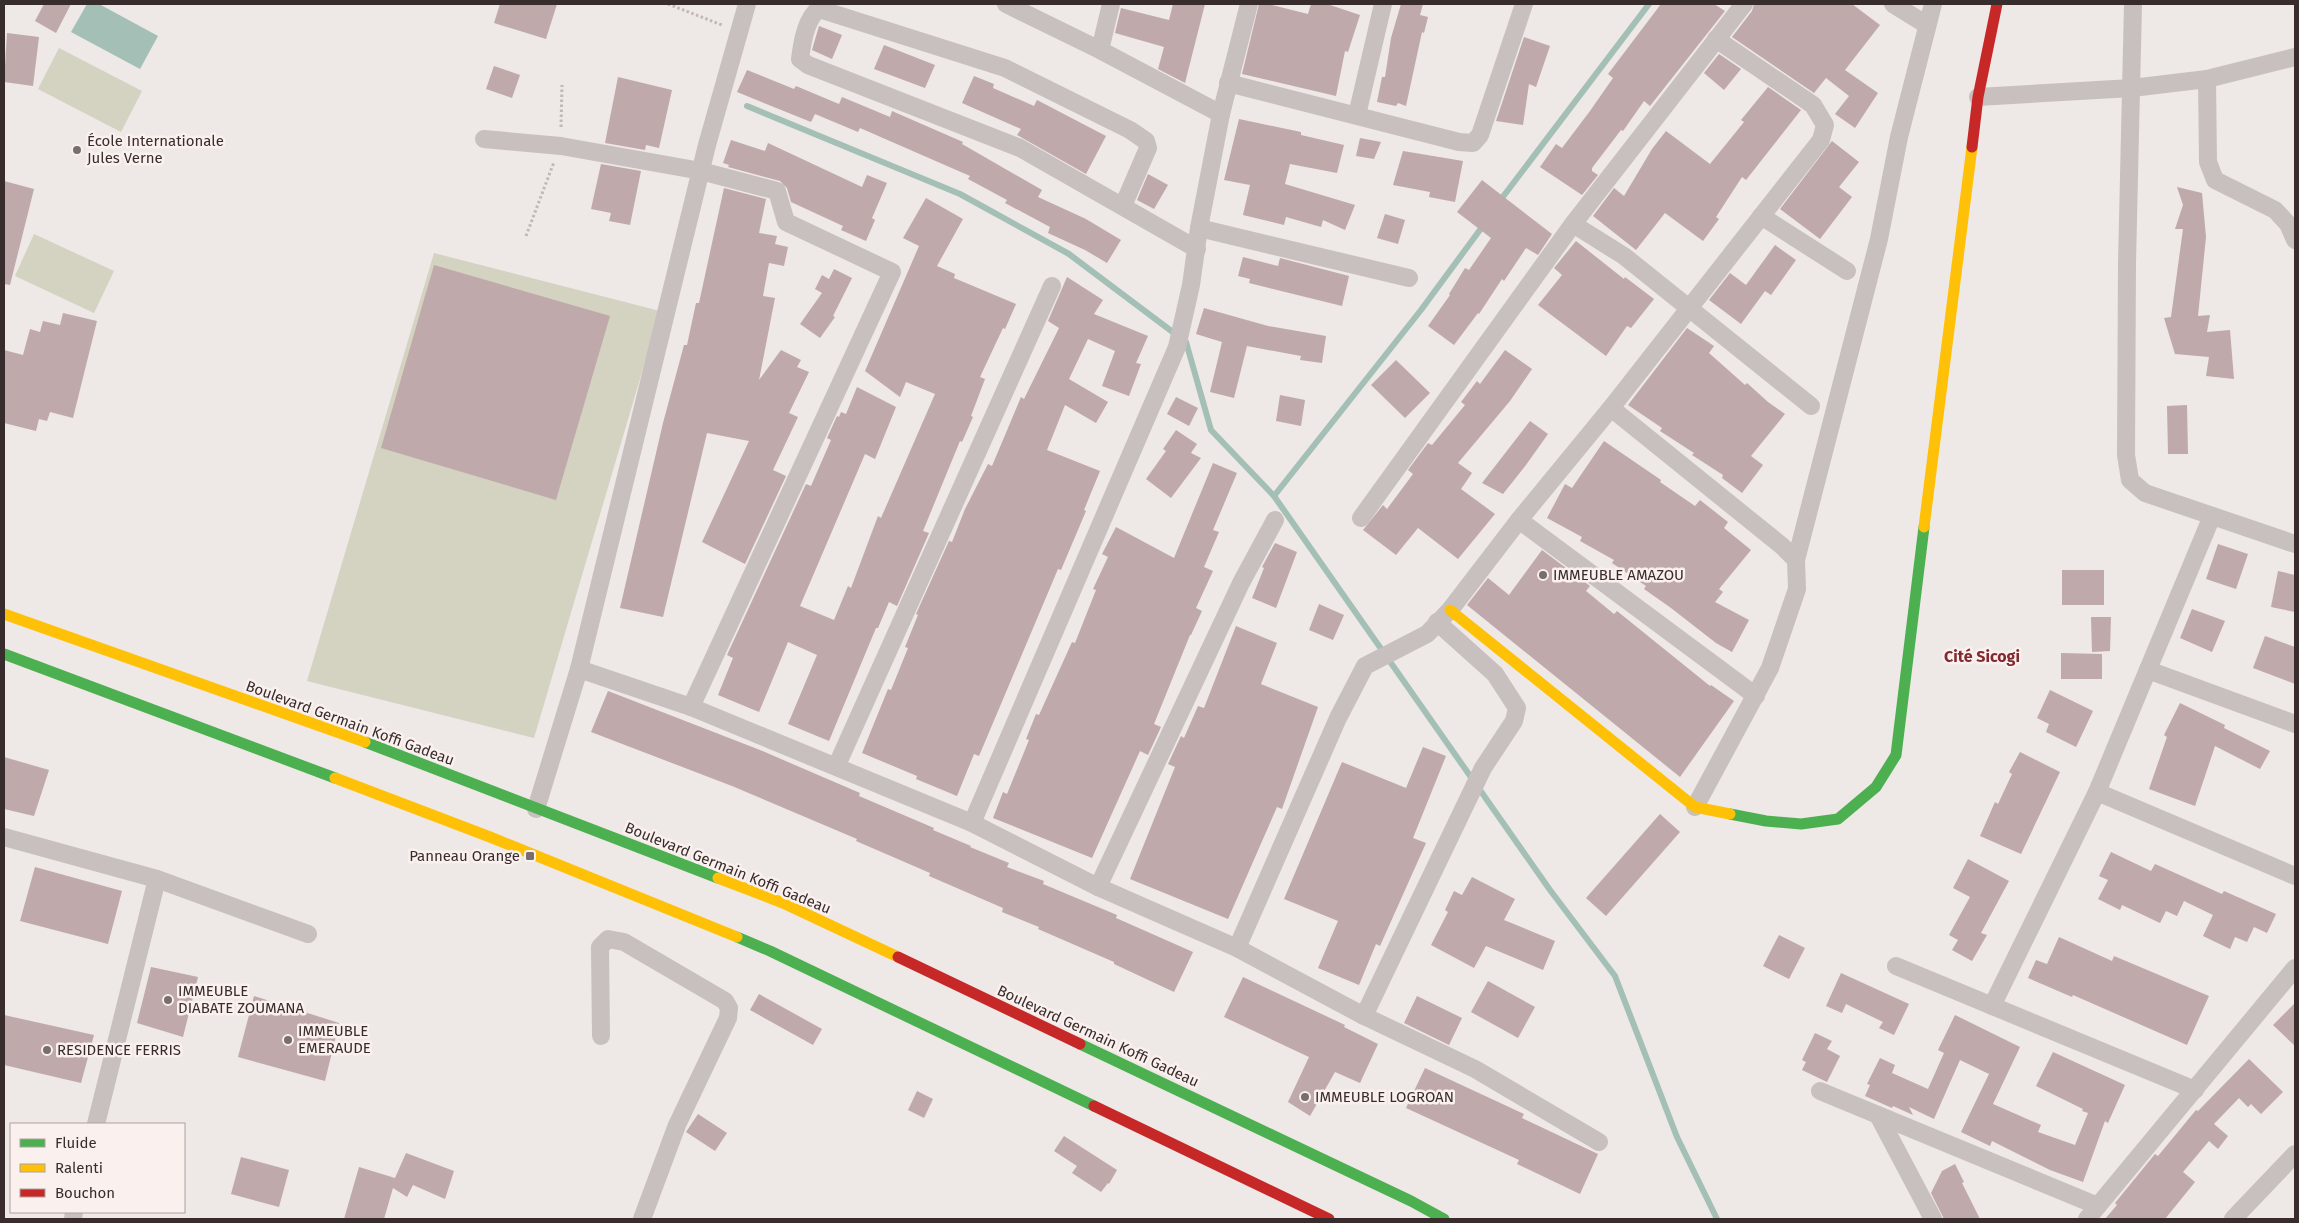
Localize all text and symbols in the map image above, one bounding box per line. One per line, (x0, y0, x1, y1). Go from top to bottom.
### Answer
place label: École Internationale Jules Verne (87, 132, 224, 167)
marker: École Internationale Jules Verne (71, 144, 83, 156)
place label: IMMEUBLE AMAZOU (1553, 566, 1684, 584)
marker: IMMEUBLE AMAZOU (1537, 569, 1549, 581)
district label: Cité Sicogi (1944, 647, 2020, 666)
street label: Boulevard Germain Koffi Gadeau (243, 677, 457, 769)
street label: Boulevard Germain Koffi Gadeau (622, 818, 834, 918)
place label: Panneau Orange (409, 847, 520, 865)
marker: Panneau Orange (524, 850, 536, 862)
street label: Boulevard Germain Koffi Gadeau (994, 981, 1202, 1091)
place label: IMMEUBLE DIABATE ZOUMANA (178, 982, 305, 1017)
marker: IMMEUBLE DIABATE ZOUMANA (162, 994, 174, 1006)
place label: IMMEUBLE EMERAUDE (298, 1022, 371, 1057)
marker: IMMEUBLE EMERAUDE (282, 1034, 294, 1046)
place label: RESIDENCE FERRIS (57, 1041, 181, 1059)
marker: RESIDENCE FERRIS (41, 1044, 53, 1056)
place label: IMMEUBLE LOGROAN (1315, 1088, 1454, 1106)
marker: IMMEUBLE LOGROAN (1299, 1091, 1311, 1103)
legend (10, 1123, 185, 1213)
text: Fluide (55, 1134, 97, 1152)
text: Ralenti (55, 1159, 103, 1177)
text: Bouchon (55, 1184, 115, 1202)

